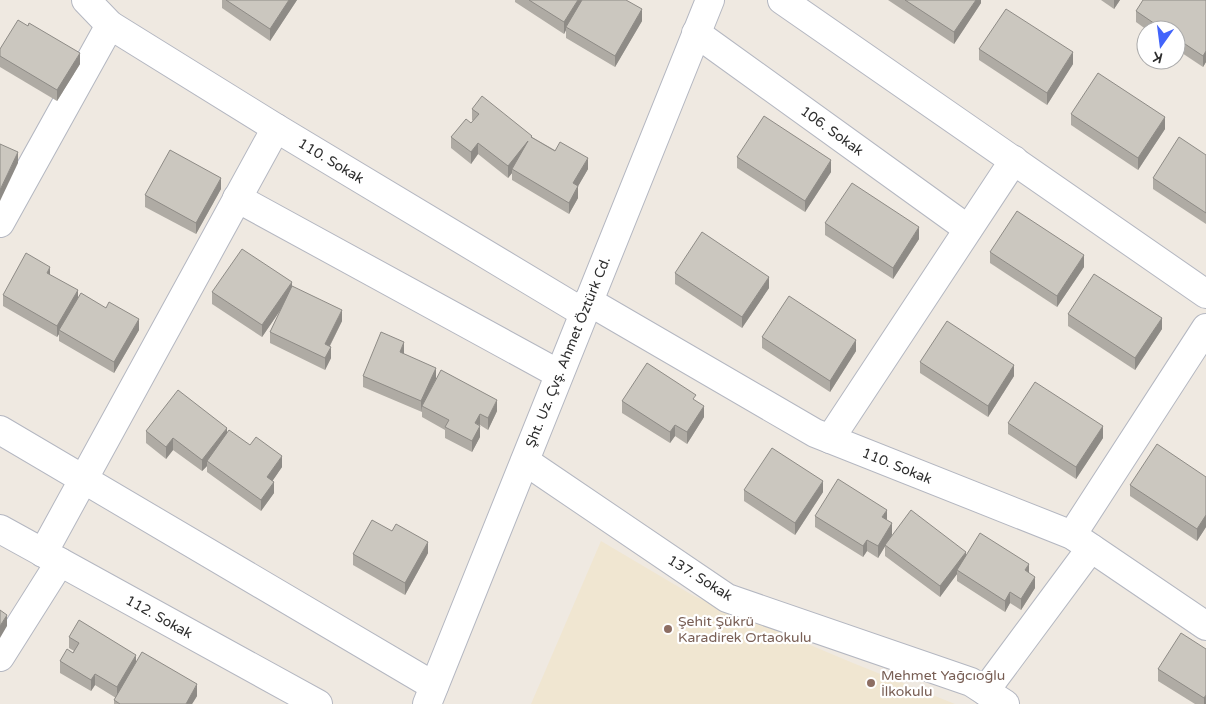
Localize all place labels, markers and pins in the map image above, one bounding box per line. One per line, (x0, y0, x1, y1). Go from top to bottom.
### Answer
place label: Şehit Şükrü Karadirek Ortaokulu (678, 613, 812, 646)
marker: Şehit Şükrü Karadirek Ortaokulu (662, 623, 674, 635)
place label: Mehmet Yağcıoğlu İlkokulu (881, 667, 1005, 700)
marker: Mehmet Yağcıoğlu İlkokulu (865, 677, 877, 689)

